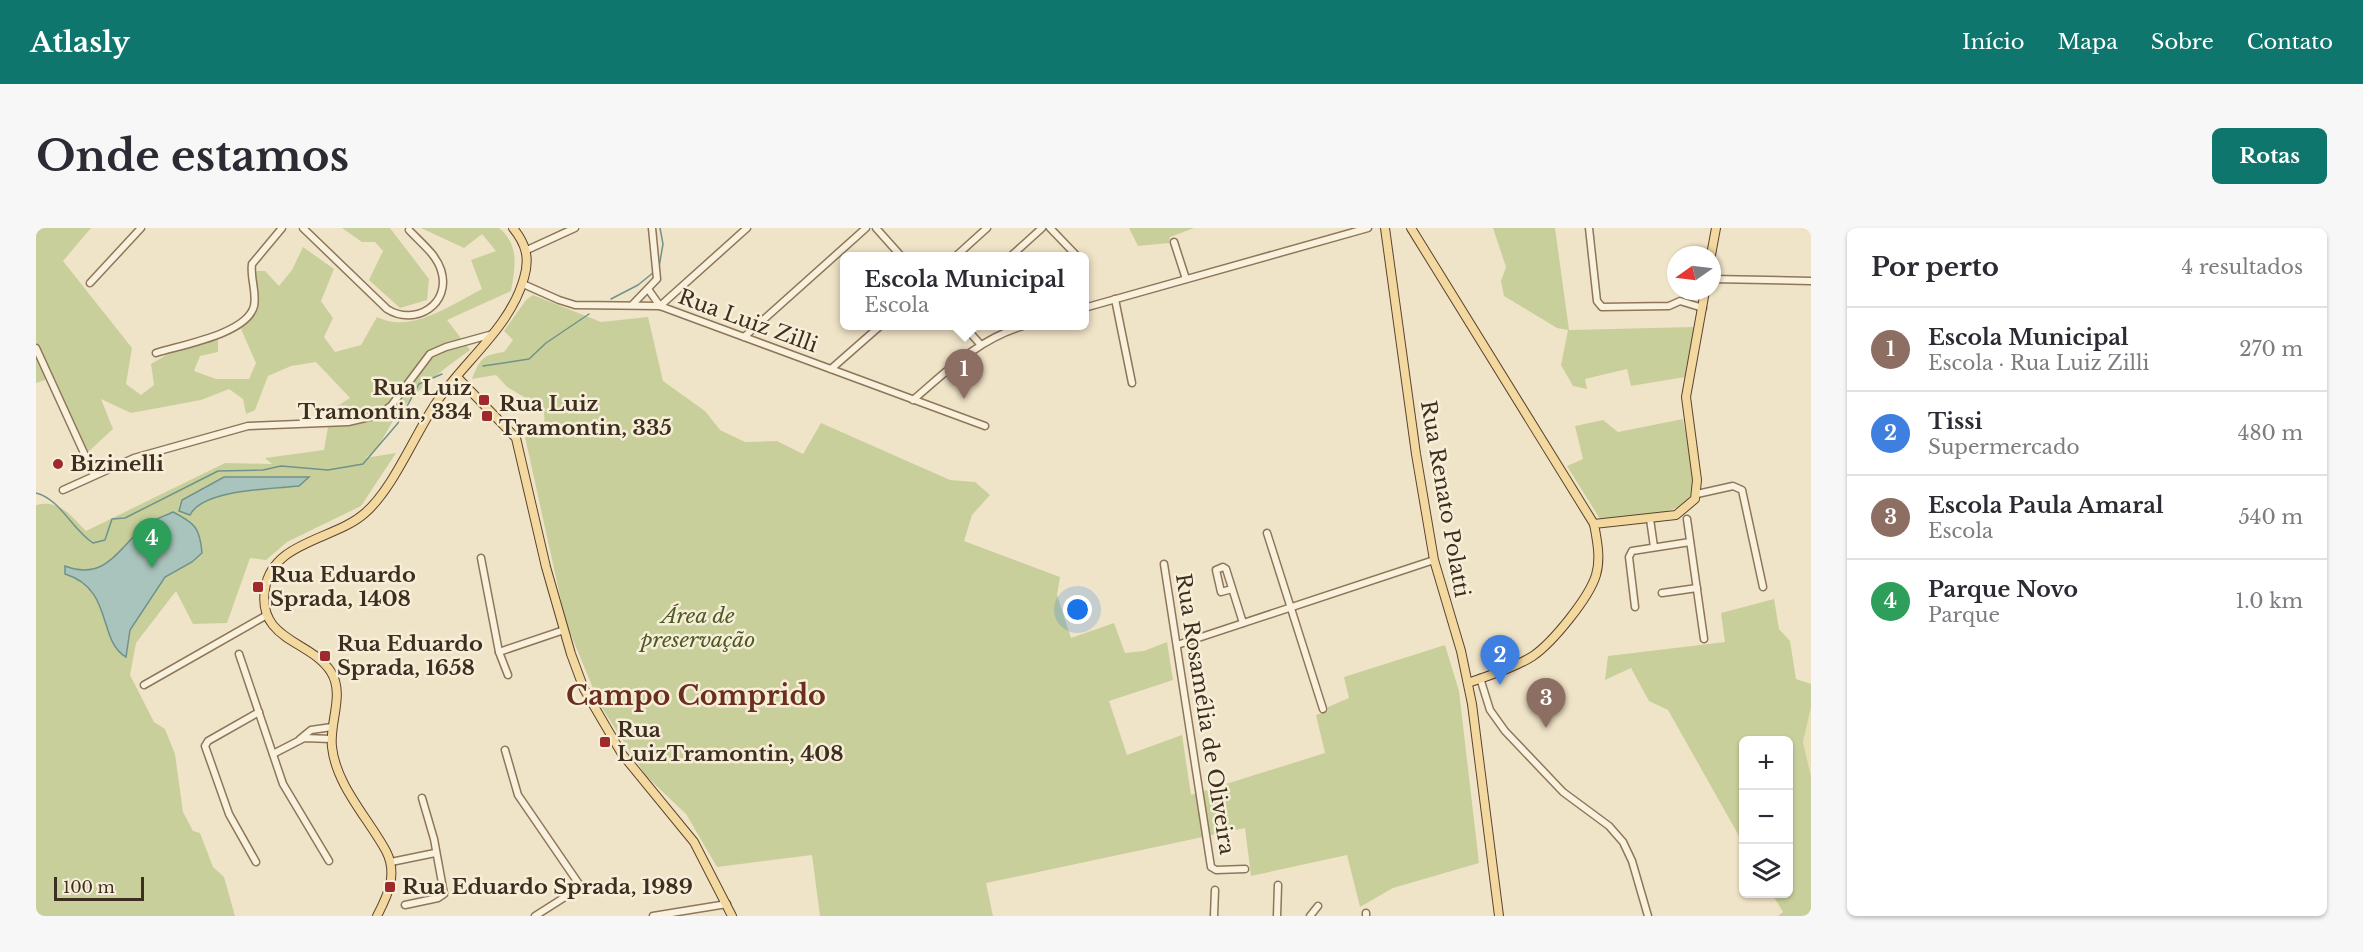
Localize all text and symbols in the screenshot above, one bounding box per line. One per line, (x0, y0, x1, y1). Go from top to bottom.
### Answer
text: Atlasly (30, 25, 130, 60)
text: Início (1962, 29, 2024, 55)
text: Mapa (2057, 29, 2118, 55)
text: Sobre (2151, 29, 2214, 55)
text: Contato (2247, 29, 2333, 55)
button: Rotas (2212, 128, 2327, 184)
text: Onde estamos (36, 130, 349, 182)
north arrow (1667, 246, 1721, 300)
text: Por perto (1871, 251, 1999, 283)
popup (840, 252, 1089, 330)
text: 4 resultados (2182, 255, 2303, 279)
text: Escola Municipal (864, 266, 1065, 293)
street label: Rua Luiz Zilli (675, 284, 821, 358)
text: Escola (864, 293, 929, 317)
text: Escola Municipal (1928, 324, 2129, 351)
text: 1 (1886, 337, 1895, 361)
text: 270 m (2239, 337, 2303, 361)
pin: 1 (944, 350, 984, 399)
text: Escola · Rua Luiz Zilli (1928, 351, 2149, 375)
place label: Rua Luiz Tramontin, 334 (298, 375, 472, 425)
place label: Rua Luiz Tramontin, 335 (499, 391, 672, 441)
marker: Rua Luiz Tramontin, 334 (477, 393, 491, 407)
street label: Rua Renato Polatti (1415, 399, 1475, 599)
text: Tissi (1928, 408, 1982, 435)
marker: Rua Luiz Tramontin, 335 (480, 409, 494, 423)
text: 2 (1884, 421, 1897, 445)
text: 480 m (2238, 421, 2303, 445)
text: Supermercado (1928, 435, 2080, 459)
place label: Bizinelli (70, 451, 164, 477)
marker: Bizinelli (51, 457, 65, 471)
text: Escola Paula Amaral (1928, 492, 2164, 519)
text: 3 (1884, 505, 1897, 529)
text: 540 m (2238, 505, 2303, 529)
pin: 4 (132, 518, 172, 568)
text: Escola (1928, 519, 1993, 543)
place label: Rua Eduardo Sprada, 1408 (270, 562, 416, 612)
street label: Rua Rosamélia de Oliveira (1170, 572, 1240, 857)
text: Parque Novo (1928, 576, 2078, 603)
marker: Rua Eduardo Sprada, 1408 (251, 580, 265, 594)
text: 4 (1884, 589, 1897, 613)
text: 1.0 km (2235, 589, 2303, 613)
your location (1063, 595, 1092, 624)
park label: Área de preservação (639, 603, 755, 653)
text: Parque (1928, 603, 2000, 627)
place label: Rua Eduardo Sprada, 1658 (337, 631, 483, 681)
pin: 2 (1480, 636, 1520, 685)
marker: Rua Eduardo Sprada, 1658 (318, 649, 332, 663)
pin: 3 (1526, 678, 1566, 728)
district label: Campo Comprido (566, 679, 826, 712)
place label: Rua LuizTramontin, 408 (617, 717, 844, 767)
marker: Rua LuizTramontin, 408 (598, 735, 612, 749)
map controls (1739, 736, 1793, 898)
button: + (1739, 736, 1793, 790)
button: − (1739, 790, 1793, 844)
button: layers (1739, 844, 1793, 898)
scale bar (54, 874, 144, 902)
place label: Rua Eduardo Sprada, 1989 (402, 874, 693, 900)
text: 100 m (63, 877, 115, 897)
marker: Rua Eduardo Sprada, 1989 (383, 880, 397, 894)

